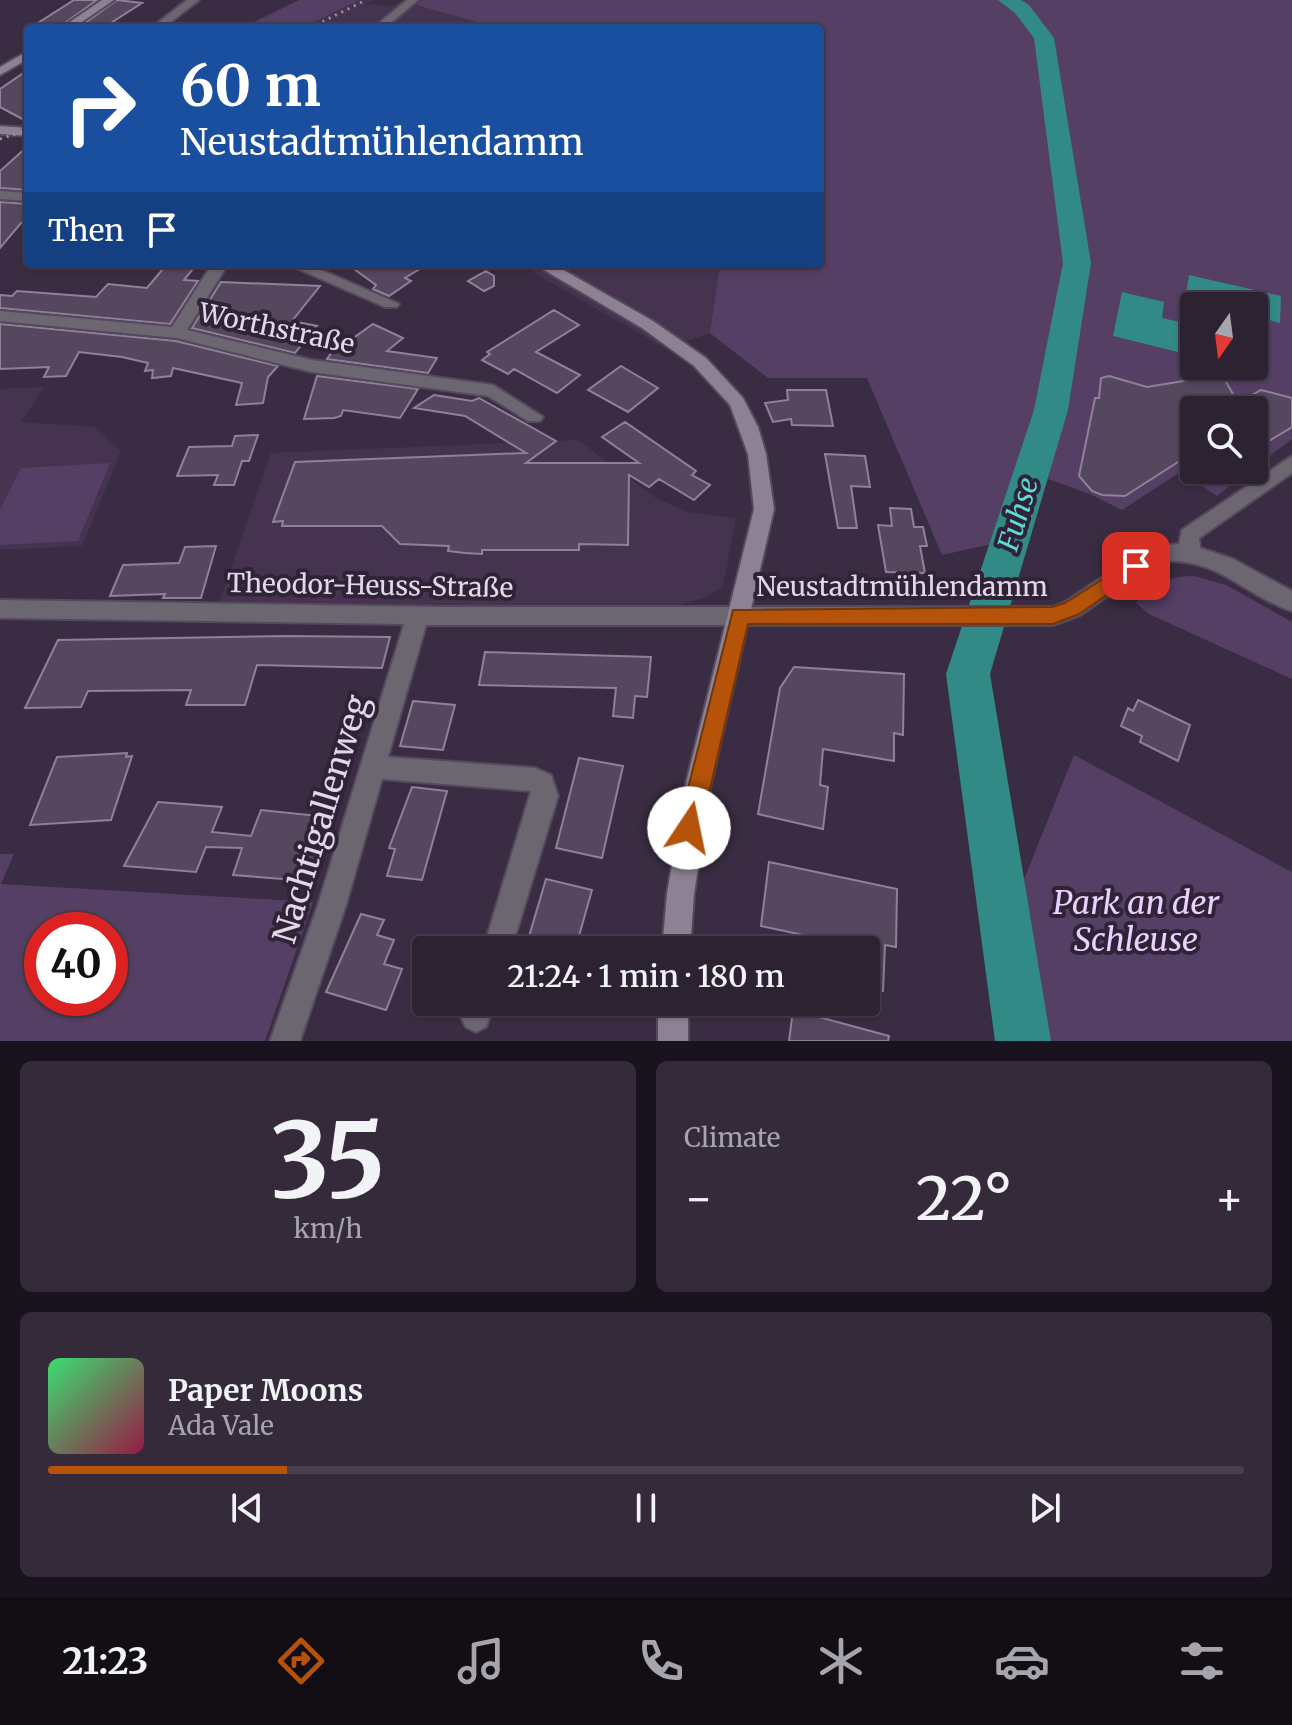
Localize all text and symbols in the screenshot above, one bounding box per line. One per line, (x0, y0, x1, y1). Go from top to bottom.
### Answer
text: 60 m (180, 51, 321, 121)
icon: right (48, 56, 152, 160)
text: Neustadtmühlendamm (180, 120, 584, 165)
icon: arrive (140, 208, 184, 252)
text: Then (48, 211, 124, 249)
north arrow (1180, 292, 1268, 380)
map controls (1180, 292, 1268, 484)
street label: Worthstraße (195, 295, 358, 361)
button: search (1180, 396, 1268, 484)
water label: Fuhse (990, 473, 1046, 556)
pin (1102, 532, 1170, 600)
icon: arrive (1114, 544, 1158, 588)
street label: Theodor-Heuss-Straße (227, 566, 513, 604)
street label: Neustadtmühlendamm (756, 570, 1048, 603)
street label: Nachtigallenweg (264, 690, 378, 948)
position arrow (647, 786, 731, 870)
park label: Park an der Schleuse (1053, 883, 1220, 960)
speed limit sign: 40 (24, 912, 128, 1016)
text: 21:24 · 1 min · 180 m (507, 957, 785, 995)
text: 35 (270, 1095, 386, 1225)
text: Climate (684, 1121, 780, 1154)
text: 22° (916, 1161, 1012, 1236)
text: − (684, 1171, 713, 1226)
text: + (1215, 1171, 1244, 1226)
text: km/h (294, 1212, 362, 1245)
text: Paper Moons (168, 1371, 363, 1409)
text: Ada Vale (168, 1409, 274, 1442)
icon: previous (225, 1486, 269, 1530)
icon: pause (624, 1486, 668, 1530)
icon: next (1023, 1486, 1067, 1530)
icon: directions (273, 1633, 329, 1689)
icon: music (453, 1633, 509, 1689)
icon: phone (633, 1633, 689, 1689)
icon: climate (813, 1633, 869, 1689)
icon: car (994, 1633, 1050, 1689)
icon: filters (1174, 1633, 1230, 1689)
text: 21:23 (62, 1639, 148, 1684)

